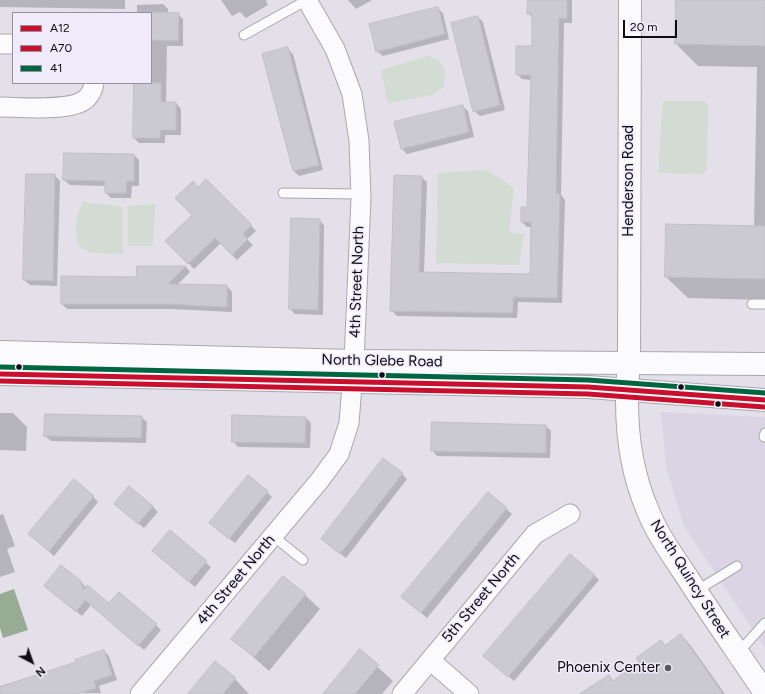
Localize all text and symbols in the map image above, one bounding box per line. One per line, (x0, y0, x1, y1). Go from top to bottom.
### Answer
legend (12, 12, 152, 84)
scale bar (625, 12, 679, 38)
text: 20 m (630, 20, 658, 34)
text: A12 (50, 21, 70, 35)
text: A70 (50, 41, 72, 55)
text: 41 (50, 61, 62, 75)
street label: Henderson Road (620, 125, 638, 237)
street label: 4th Street North (346, 226, 368, 338)
street label: North Glebe Road (321, 351, 443, 371)
unlabelled marker (14, 362, 24, 372)
unlabelled marker (377, 370, 387, 380)
unlabelled marker (676, 382, 686, 392)
unlabelled marker (713, 399, 723, 409)
street label: North Quincy Street (646, 516, 734, 642)
street label: 4th Street North (193, 531, 279, 629)
street label: 5th Street North (438, 550, 524, 646)
north arrow (12, 642, 52, 682)
place label: Phoenix Center (557, 659, 660, 677)
marker: Phoenix Center (663, 663, 673, 673)
text: N (33, 664, 48, 679)

